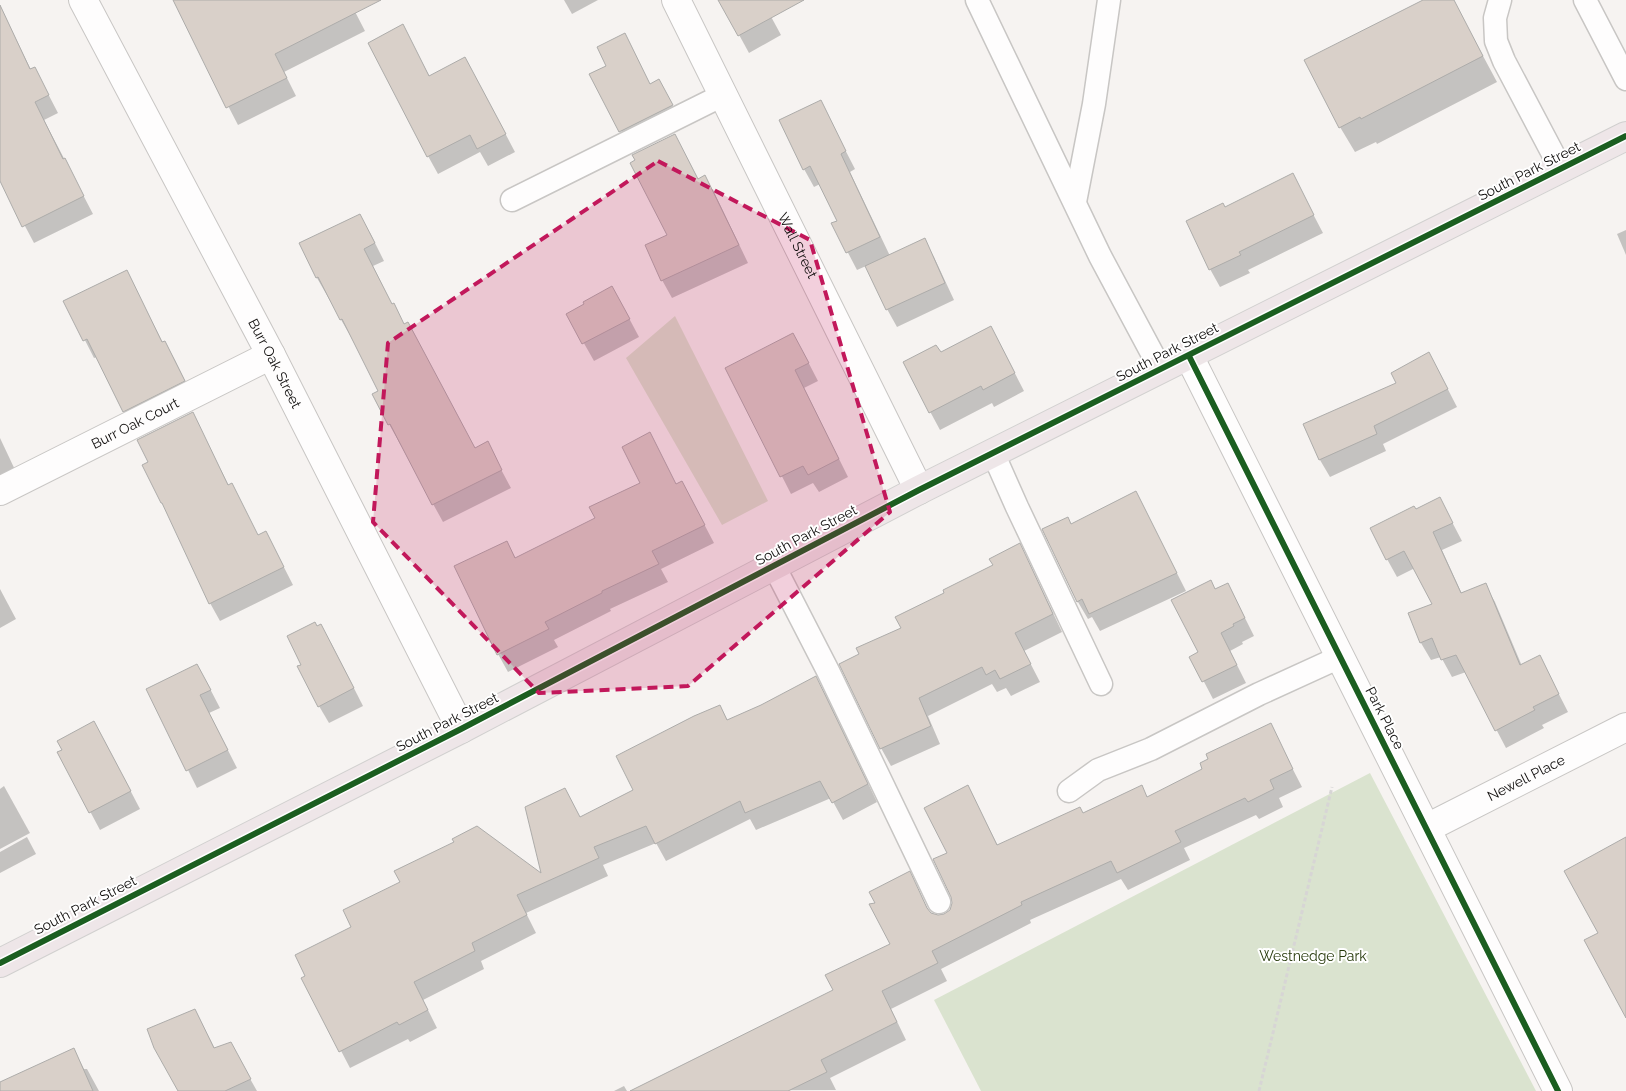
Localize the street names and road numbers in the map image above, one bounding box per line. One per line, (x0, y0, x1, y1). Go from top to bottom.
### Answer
street label: South Park Street (1475, 138, 1583, 204)
street label: Wall Street (775, 210, 821, 281)
street label: Burr Oak Street (245, 316, 305, 411)
street label: South Park Street (1113, 319, 1221, 385)
street label: Burr Oak Court (89, 395, 182, 452)
street label: South Park Street (753, 501, 860, 568)
street label: Park Place (1362, 684, 1408, 752)
street label: South Park Street (393, 689, 501, 755)
street label: Newell Place (1485, 751, 1567, 804)
street label: South Park Street (31, 872, 139, 938)

